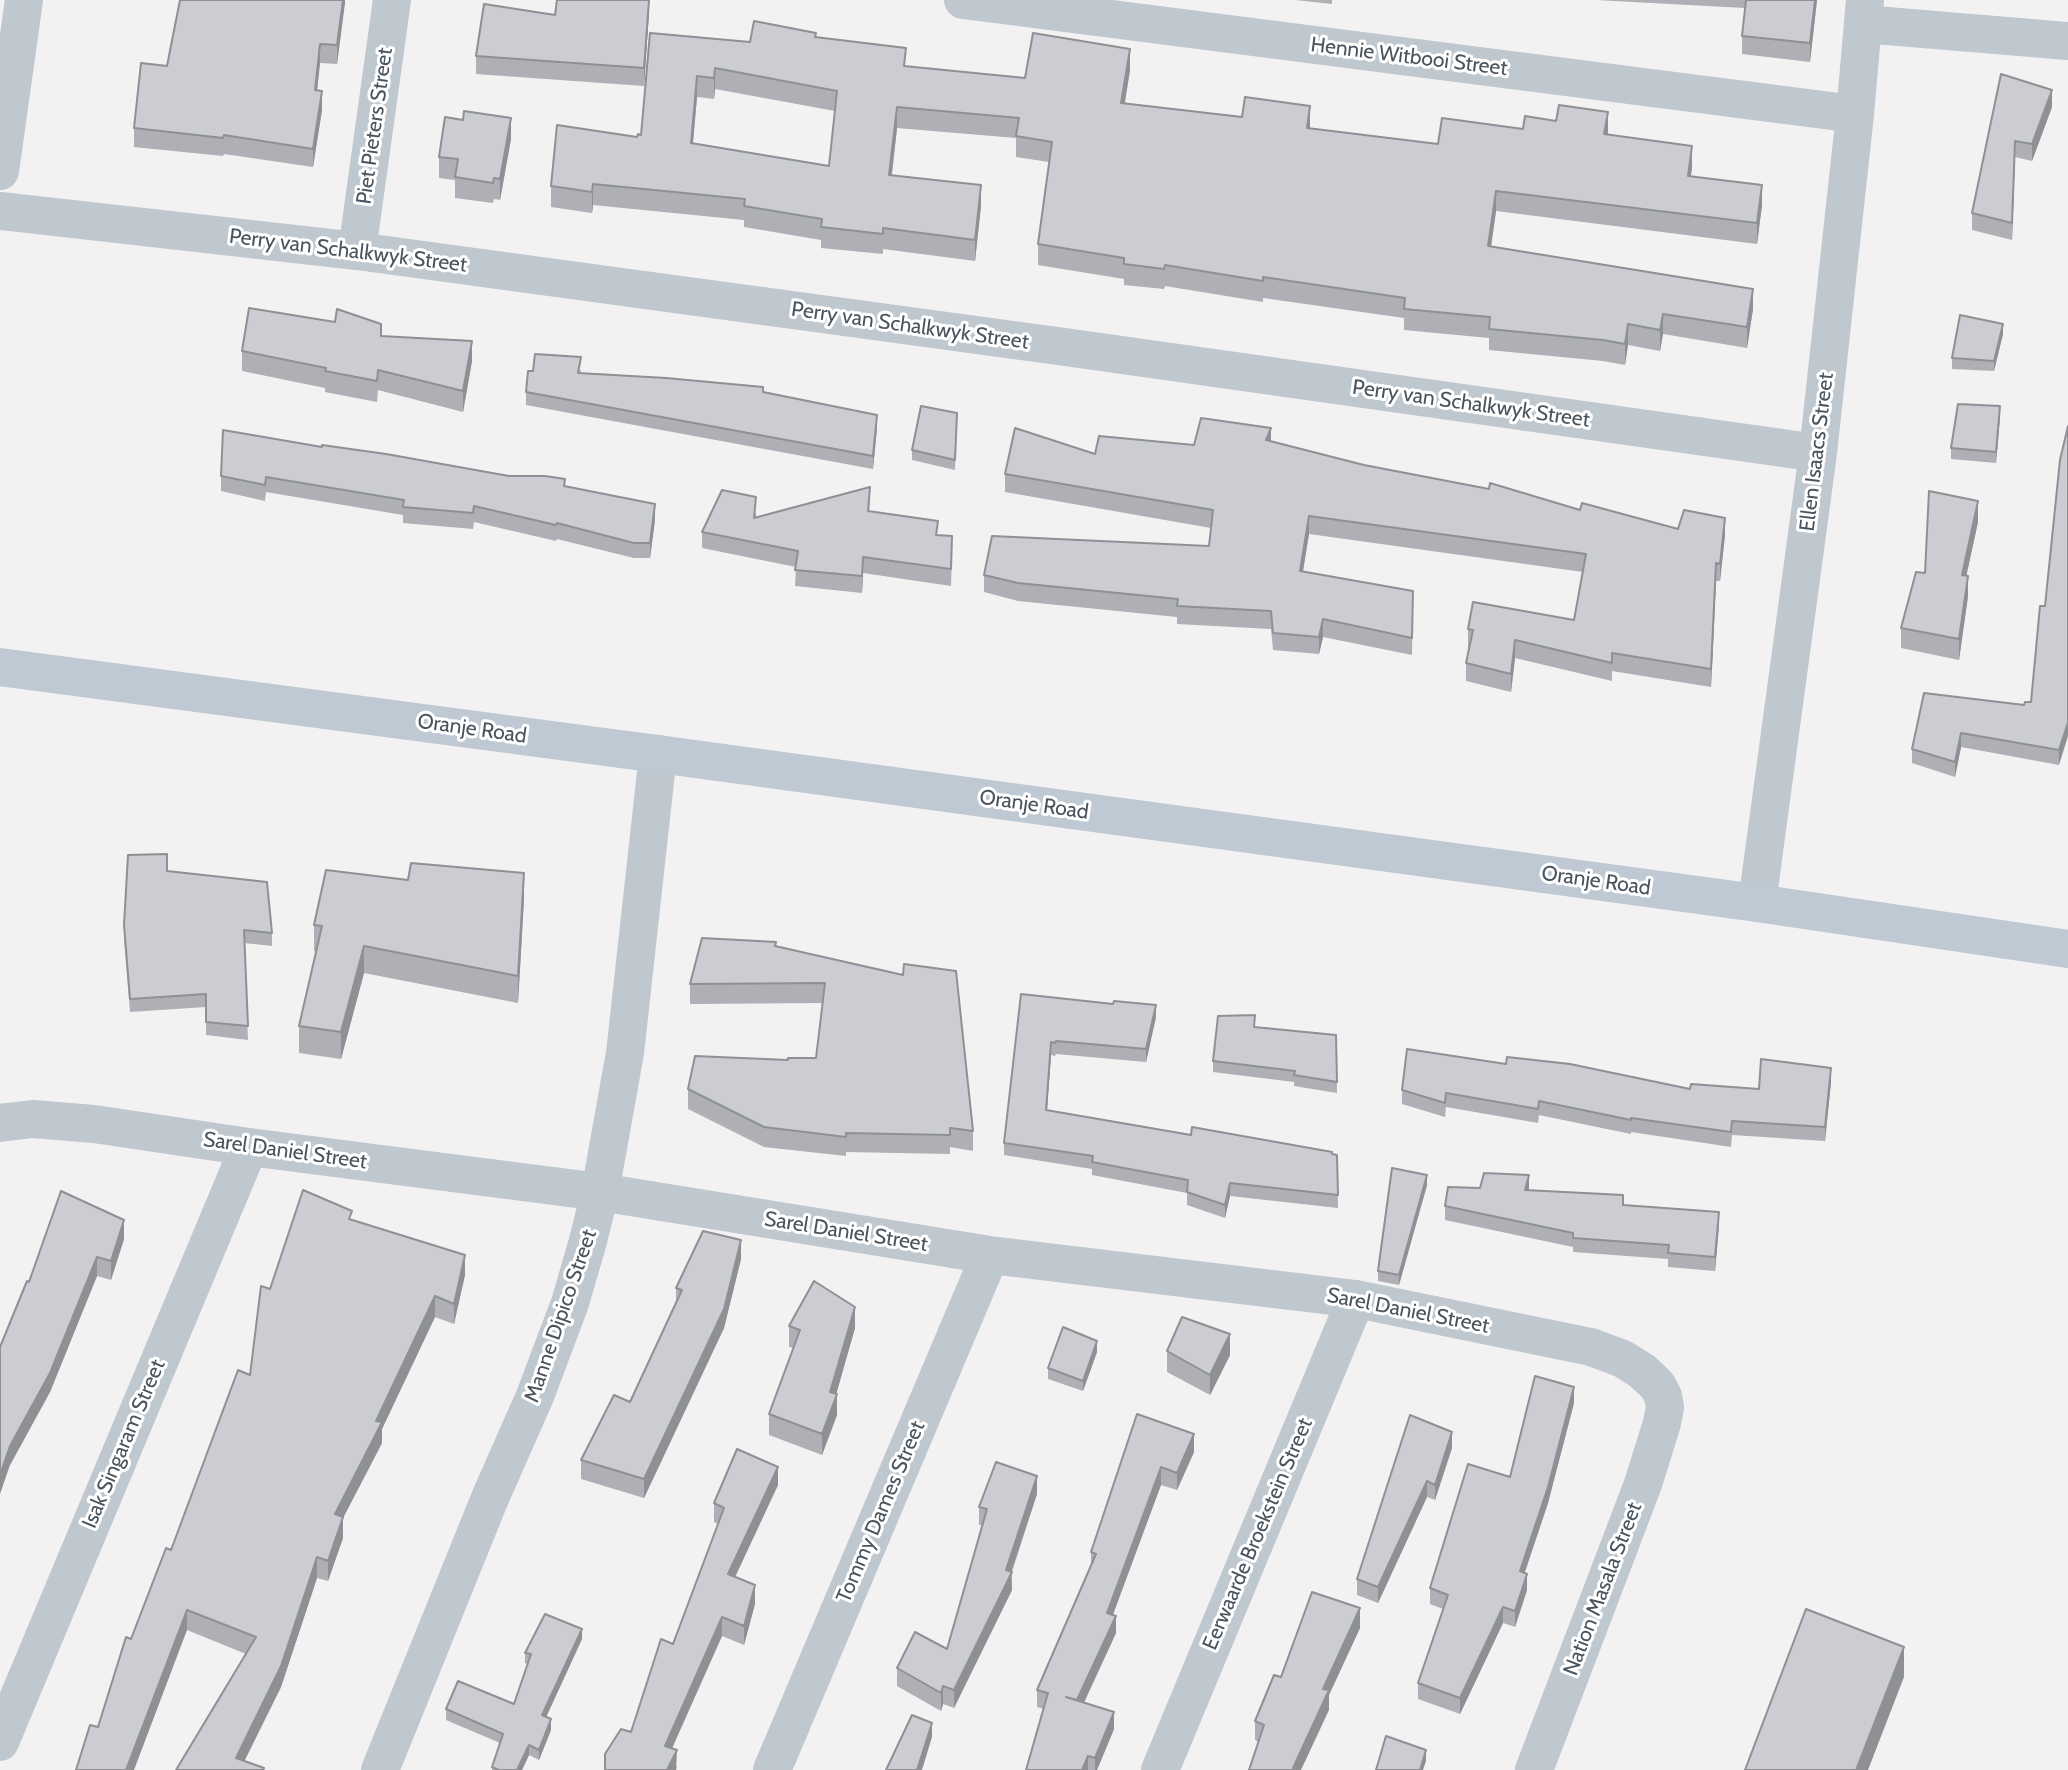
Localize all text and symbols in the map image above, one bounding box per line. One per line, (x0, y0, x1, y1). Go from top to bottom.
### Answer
street label: Hennie Witbooi Street (1309, 32, 1509, 82)
street label: Piet Pieters Street (352, 46, 398, 206)
street label: Perry van Schalkwyk Street (228, 224, 468, 278)
street label: Perry van Schalkwyk Street (790, 297, 1030, 355)
street label: Ellen Isaacs Street (1795, 371, 1839, 533)
street label: Perry van Schalkwyk Street (1351, 375, 1591, 433)
street label: Oranje Road (416, 709, 528, 749)
street label: Oranje Road (978, 785, 1090, 825)
street label: Oranje Road (1540, 861, 1652, 901)
street label: Sarel Daniel Street (202, 1127, 368, 1175)
street label: Sarel Daniel Street (763, 1207, 929, 1257)
street label: Manne Dipico Street (520, 1226, 602, 1406)
street label: Sarel Daniel Street (1325, 1283, 1491, 1339)
street label: Isak Singaram Street (77, 1356, 171, 1532)
street label: Eerwaarde Broekstein Street (1198, 1414, 1318, 1654)
street label: Tommy Dames Street (831, 1417, 931, 1607)
street label: Nation Masala Street (1558, 1499, 1648, 1679)

